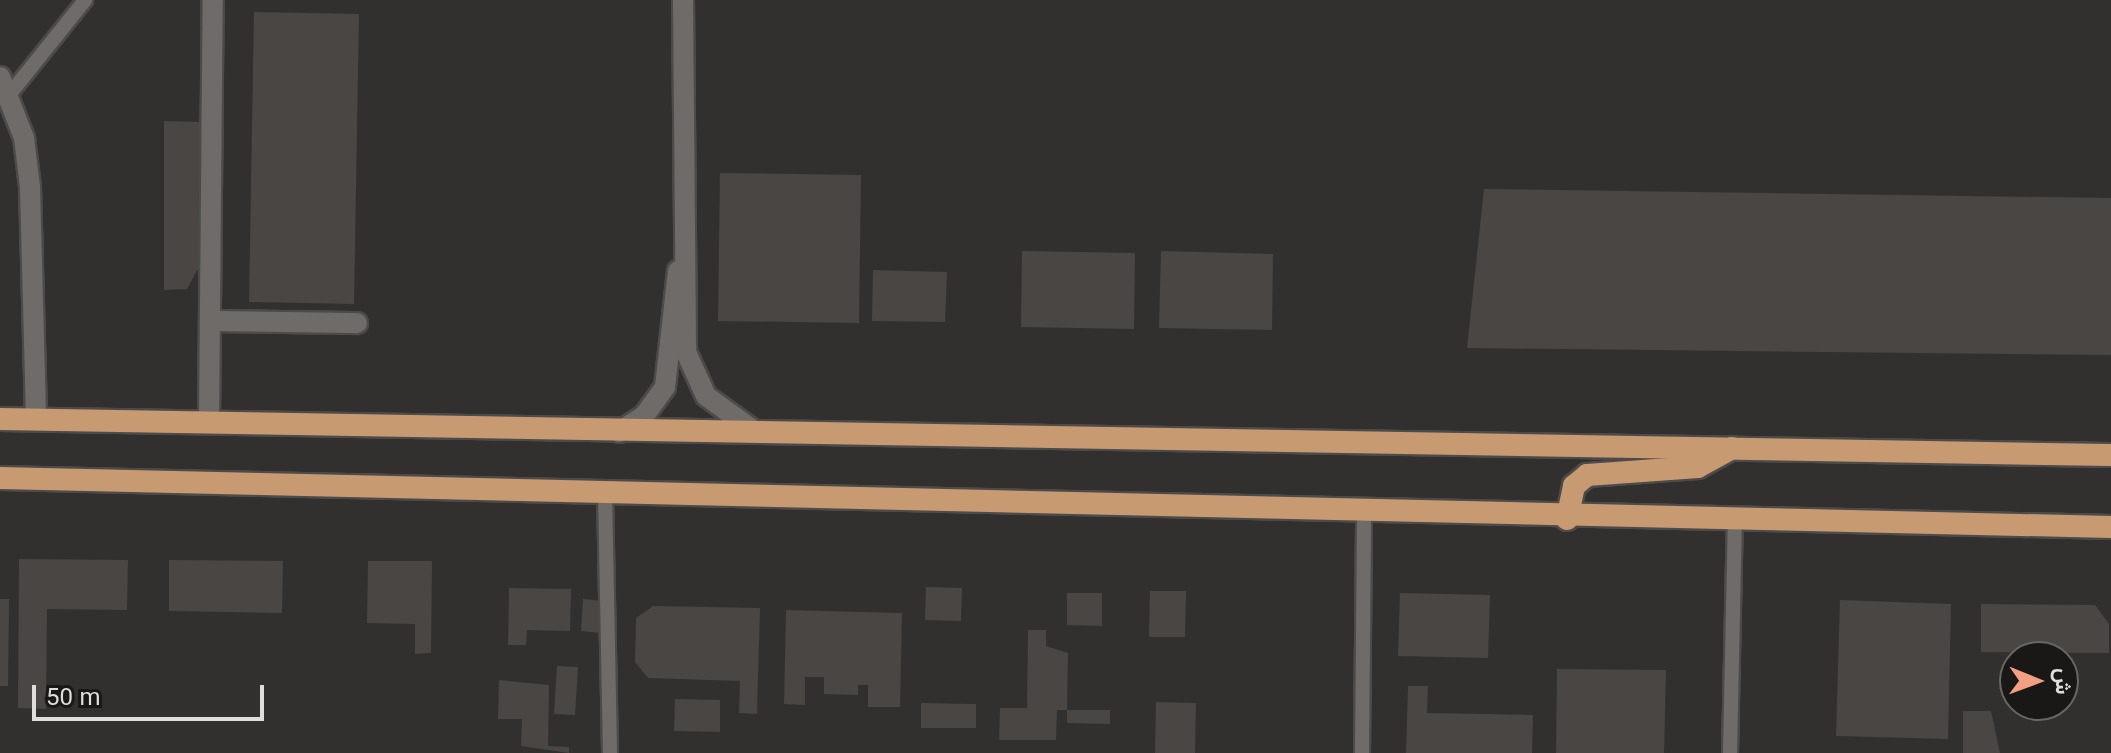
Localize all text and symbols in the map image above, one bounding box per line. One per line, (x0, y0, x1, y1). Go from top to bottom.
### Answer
north arrow (1999, 641, 2079, 721)
text: ش (2044, 668, 2079, 695)
scale bar (36, 669, 268, 719)
text: 50 m (46, 680, 100, 718)

